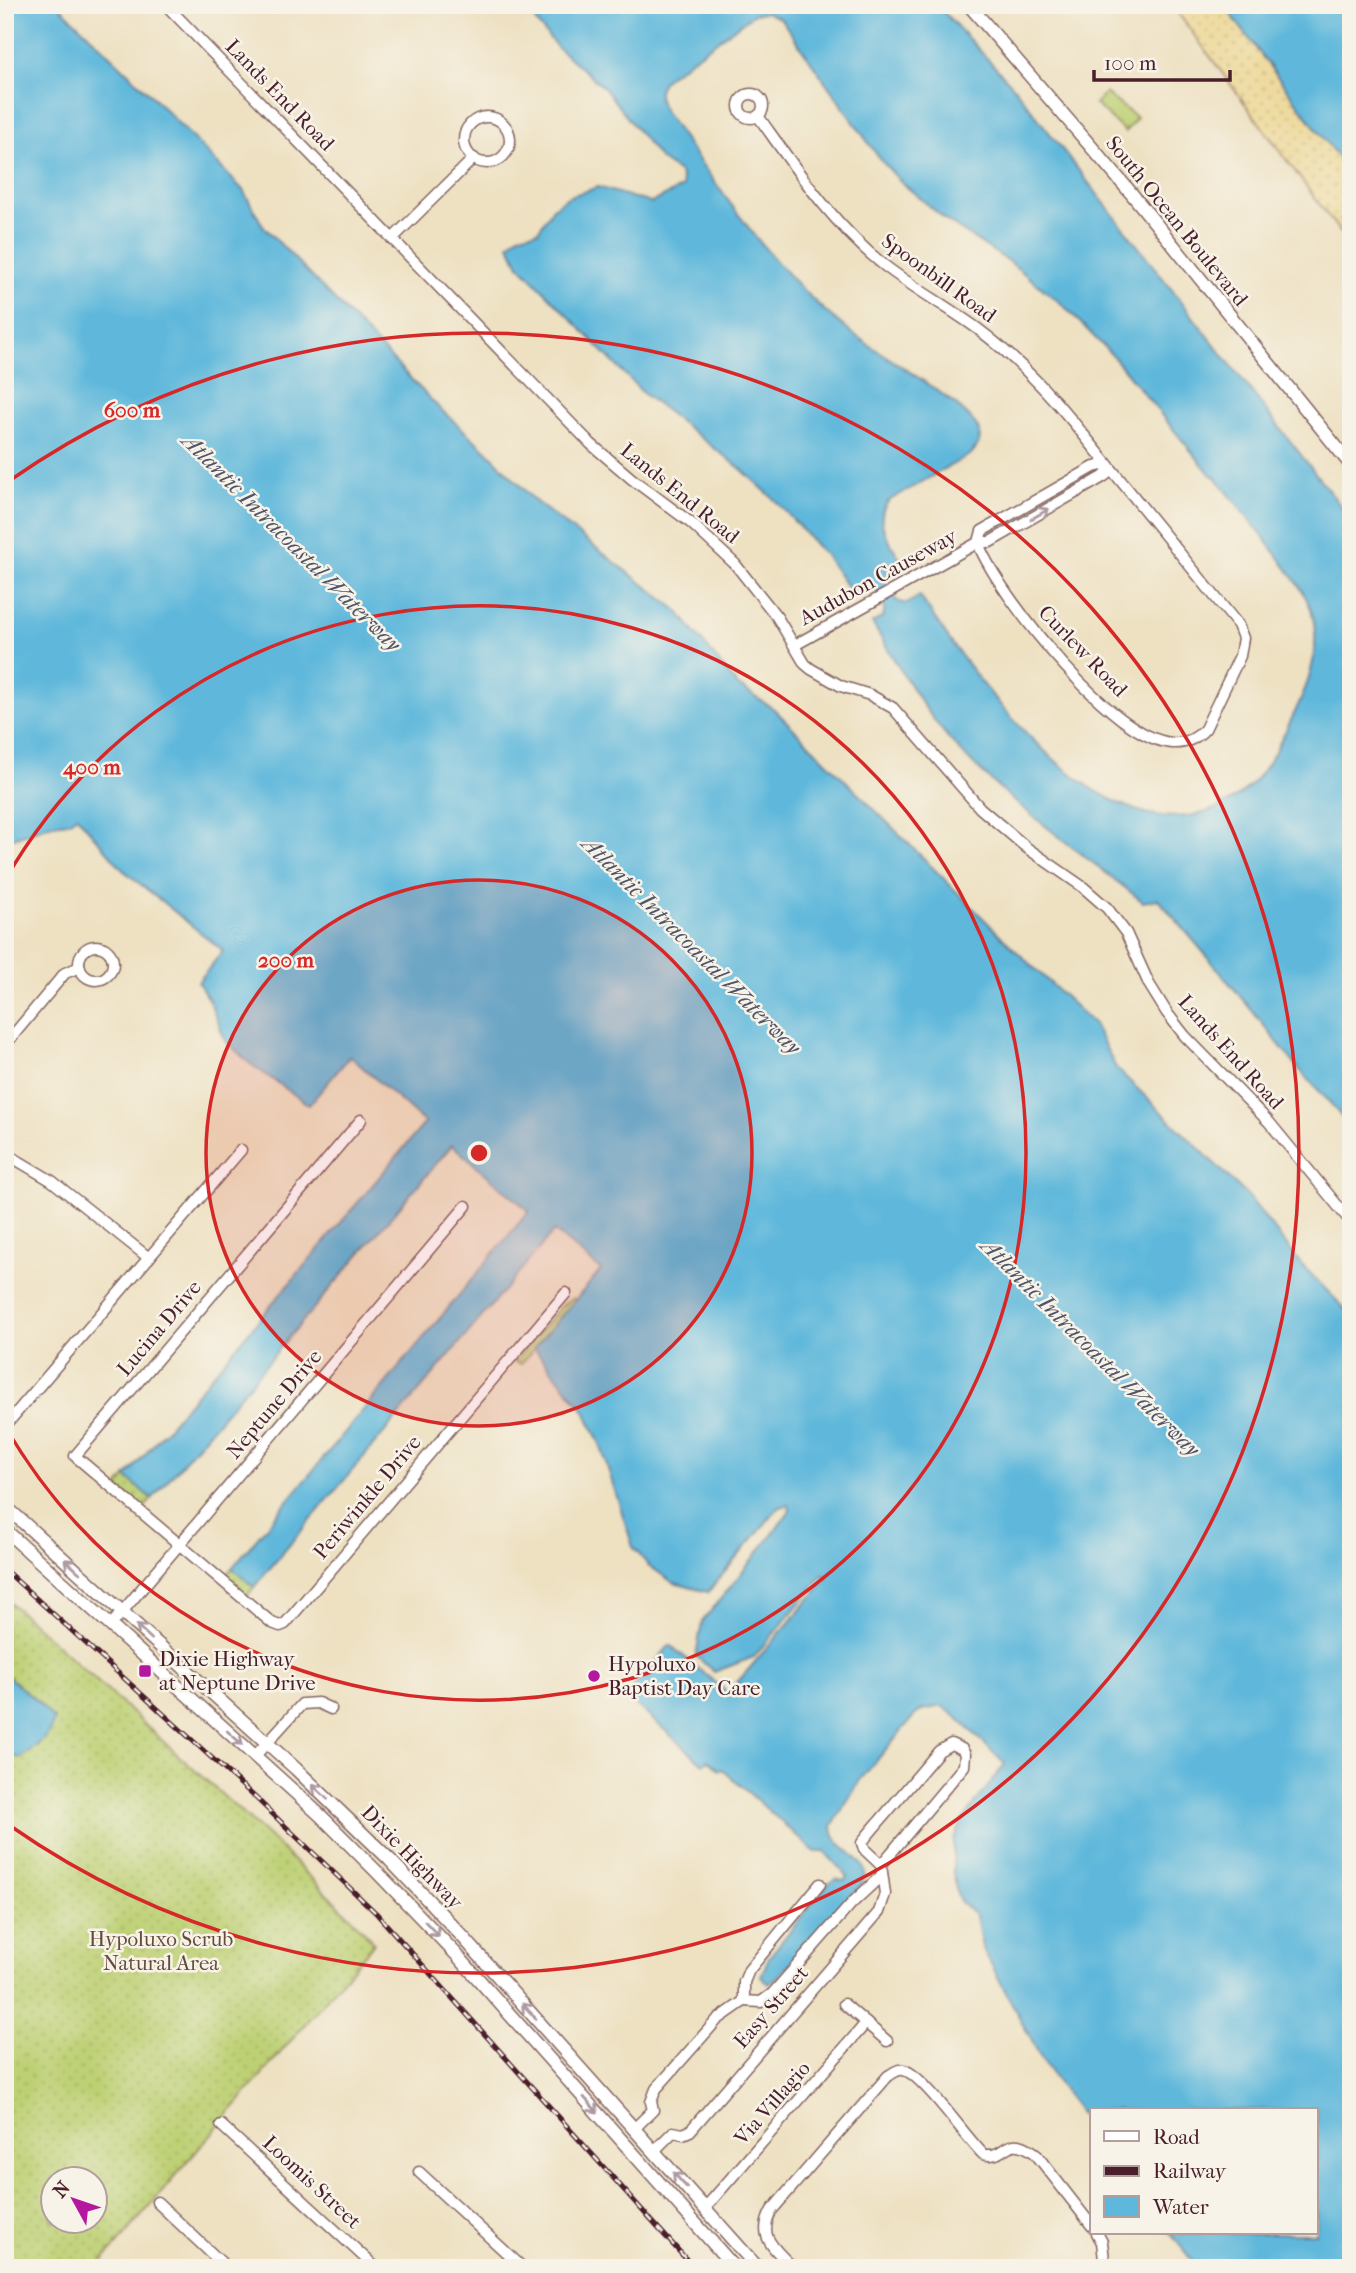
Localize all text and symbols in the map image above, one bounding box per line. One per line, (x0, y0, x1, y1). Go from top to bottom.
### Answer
street label: Lands End Road (221, 34, 340, 156)
scale bar (1094, 38, 1230, 82)
text: 100 m (1104, 51, 1157, 75)
street label: South Ocean Boulevard (1101, 131, 1253, 311)
street label: Spoonbill Road (877, 228, 1001, 328)
text: 600 m (104, 398, 161, 422)
water label: Atlantic Intracoastal Waterway (175, 425, 407, 658)
street label: Lands End Road (616, 438, 745, 549)
one-way arrow (1029, 506, 1049, 520)
street label: Audubon Causeway (794, 523, 962, 631)
street label: Curlew Road (1034, 600, 1133, 702)
text: 400 m (62, 755, 121, 780)
water label: Atlantic Intracoastal Waterway (575, 828, 807, 1061)
text: 200 m (258, 948, 315, 972)
street label: Lands End Road (1173, 990, 1289, 1115)
centre of rings (467, 1141, 491, 1165)
water label: Atlantic Intracoastal Waterway (974, 1230, 1206, 1463)
street label: Lucina Drive (112, 1275, 206, 1381)
street label: Neptune Drive (221, 1345, 327, 1463)
street label: Periwinkle Drive (308, 1430, 426, 1564)
one-way arrow (63, 1558, 81, 1574)
one-way arrow (136, 1623, 153, 1640)
place label: Dixie Highway at Neptune Drive (159, 1647, 316, 1695)
place label: Hypoluxo Baptist Day Care (608, 1652, 760, 1700)
marker: Dixie Highway at Neptune Drive (137, 1663, 153, 1679)
marker: Hypoluxo Baptist Day Care (586, 1668, 602, 1684)
one-way arrow (226, 1730, 244, 1746)
one-way arrow (312, 1784, 329, 1801)
street label: Dixie Highway (356, 1800, 468, 1915)
one-way arrow (424, 1920, 441, 1937)
park label: Hypoluxo Scrub Natural Area (89, 1927, 233, 1975)
street label: Easy Street (729, 1961, 814, 2053)
one-way arrow (521, 2002, 537, 2020)
street label: Via Villagio (728, 2056, 815, 2151)
one-way arrow (583, 2096, 599, 2114)
legend (1090, 2108, 1318, 2234)
text: Road (1153, 2125, 1200, 2149)
street label: Loomis Street (258, 2130, 366, 2234)
text: Railway (1153, 2159, 1227, 2183)
north arrow (38, 2164, 108, 2234)
one-way arrow (672, 2171, 688, 2189)
text: N (49, 2177, 75, 2202)
text: Water (1152, 2195, 1209, 2219)

